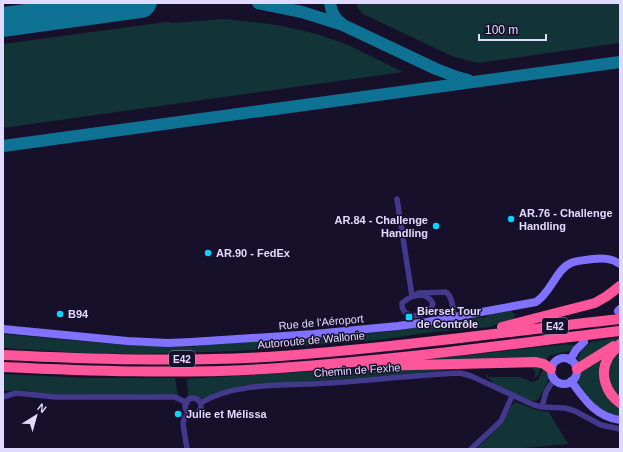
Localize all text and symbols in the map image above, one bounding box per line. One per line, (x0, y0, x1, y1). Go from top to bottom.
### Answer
scale bar (479, 16, 546, 42)
text: 100 m (485, 23, 518, 37)
place label: AR.76 - Challenge Handling (519, 207, 613, 232)
place label: AR.84 - Challenge Handling (334, 214, 428, 239)
marker: AR.76 - Challenge Handling (506, 214, 516, 224)
marker: AR.84 - Challenge Handling (431, 221, 441, 231)
place label: AR.90 - FedEx (216, 247, 291, 259)
marker: AR.90 - FedEx (203, 248, 213, 258)
place label: Bierset Tour de Contrôle (417, 305, 482, 330)
place label: B94 (68, 308, 89, 320)
marker: B94 (55, 309, 65, 319)
street label: Rue de l'Aéroport (278, 312, 364, 332)
marker: Bierset Tour de Contrôle (404, 312, 414, 322)
road number: E42 (542, 318, 568, 334)
street label: Autoroute de Wallonie (257, 329, 365, 351)
road number: E42 (169, 351, 195, 367)
street label: Chemin de Fexhe (313, 361, 401, 379)
north arrow (16, 396, 56, 436)
text: N (35, 401, 49, 415)
place label: Julie et Mélissa (186, 408, 268, 420)
marker: Julie et Mélissa (173, 409, 183, 419)

